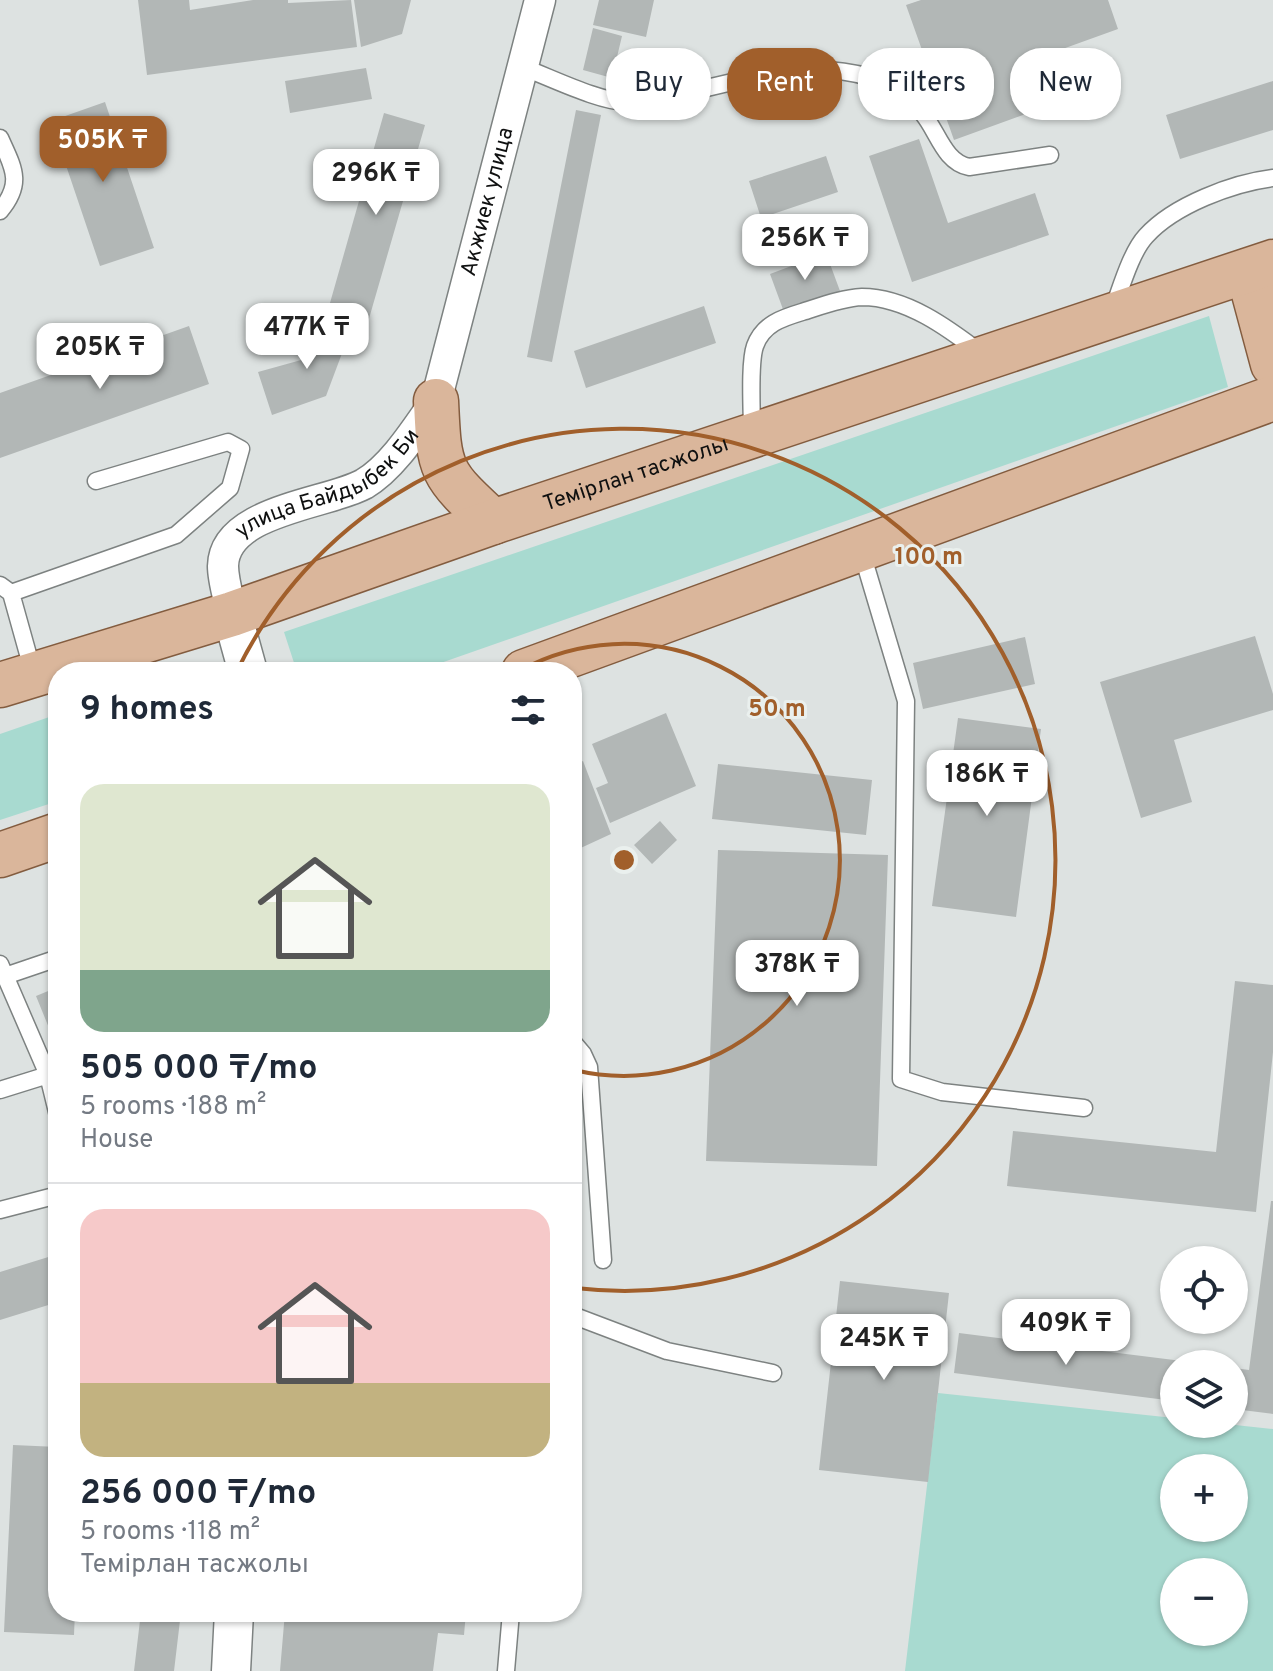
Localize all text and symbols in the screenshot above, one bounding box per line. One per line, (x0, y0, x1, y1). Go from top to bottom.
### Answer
chip: Buy (606, 48, 711, 120)
chip: Rent (727, 48, 842, 120)
chip: Filters (858, 48, 994, 120)
chip: New (1010, 48, 1121, 120)
pin: 505K ₸ (38, 116, 168, 184)
street label: Акжиек улица (455, 124, 520, 279)
text: 505K ₸ (58, 125, 148, 158)
pin: 296K ₸ (311, 149, 441, 217)
text: 296K ₸ (331, 158, 421, 191)
pin: 256K ₸ (740, 214, 870, 282)
text: 256K ₸ (760, 223, 850, 256)
pin: 477K ₸ (242, 303, 372, 371)
text: 477K ₸ (264, 312, 350, 345)
pin: 205K ₸ (35, 323, 165, 391)
text: 205K ₸ (55, 332, 145, 365)
street label: улица Байдыбек Би (230, 424, 426, 545)
street label: Темірлан тасжолы (540, 431, 732, 518)
text: 100 m (895, 543, 963, 573)
icon: filters (506, 688, 550, 732)
text: 9 homes (80, 689, 214, 732)
text: 50 m (748, 695, 806, 725)
pin: 186K ₸ (922, 750, 1052, 818)
text: 186K ₸ (945, 759, 1029, 792)
icon: home (243, 836, 387, 980)
centre of rings (610, 846, 638, 874)
pin: 378K ₸ (732, 940, 862, 1008)
text: 378K ₸ (754, 949, 840, 982)
text: 505 000 ₸/mo (80, 1048, 318, 1091)
text: 5 rooms · 188 m² (80, 1091, 266, 1124)
text: House (80, 1124, 153, 1157)
map controls (1160, 1246, 1248, 1646)
button: locate (1160, 1246, 1248, 1334)
icon: home (243, 1261, 387, 1405)
pin: 409K ₸ (1001, 1299, 1131, 1367)
text: 409K ₸ (1020, 1308, 1112, 1341)
pin: 245K ₸ (819, 1314, 949, 1382)
text: 245K ₸ (839, 1323, 929, 1356)
button: layers (1160, 1350, 1248, 1438)
button: + (1160, 1454, 1248, 1542)
text: 256 000 ₸/mo (80, 1473, 316, 1516)
text: 5 rooms · 118 m² (80, 1516, 260, 1549)
text: Темірлан тасжолы (80, 1549, 309, 1582)
button: − (1160, 1558, 1248, 1646)

